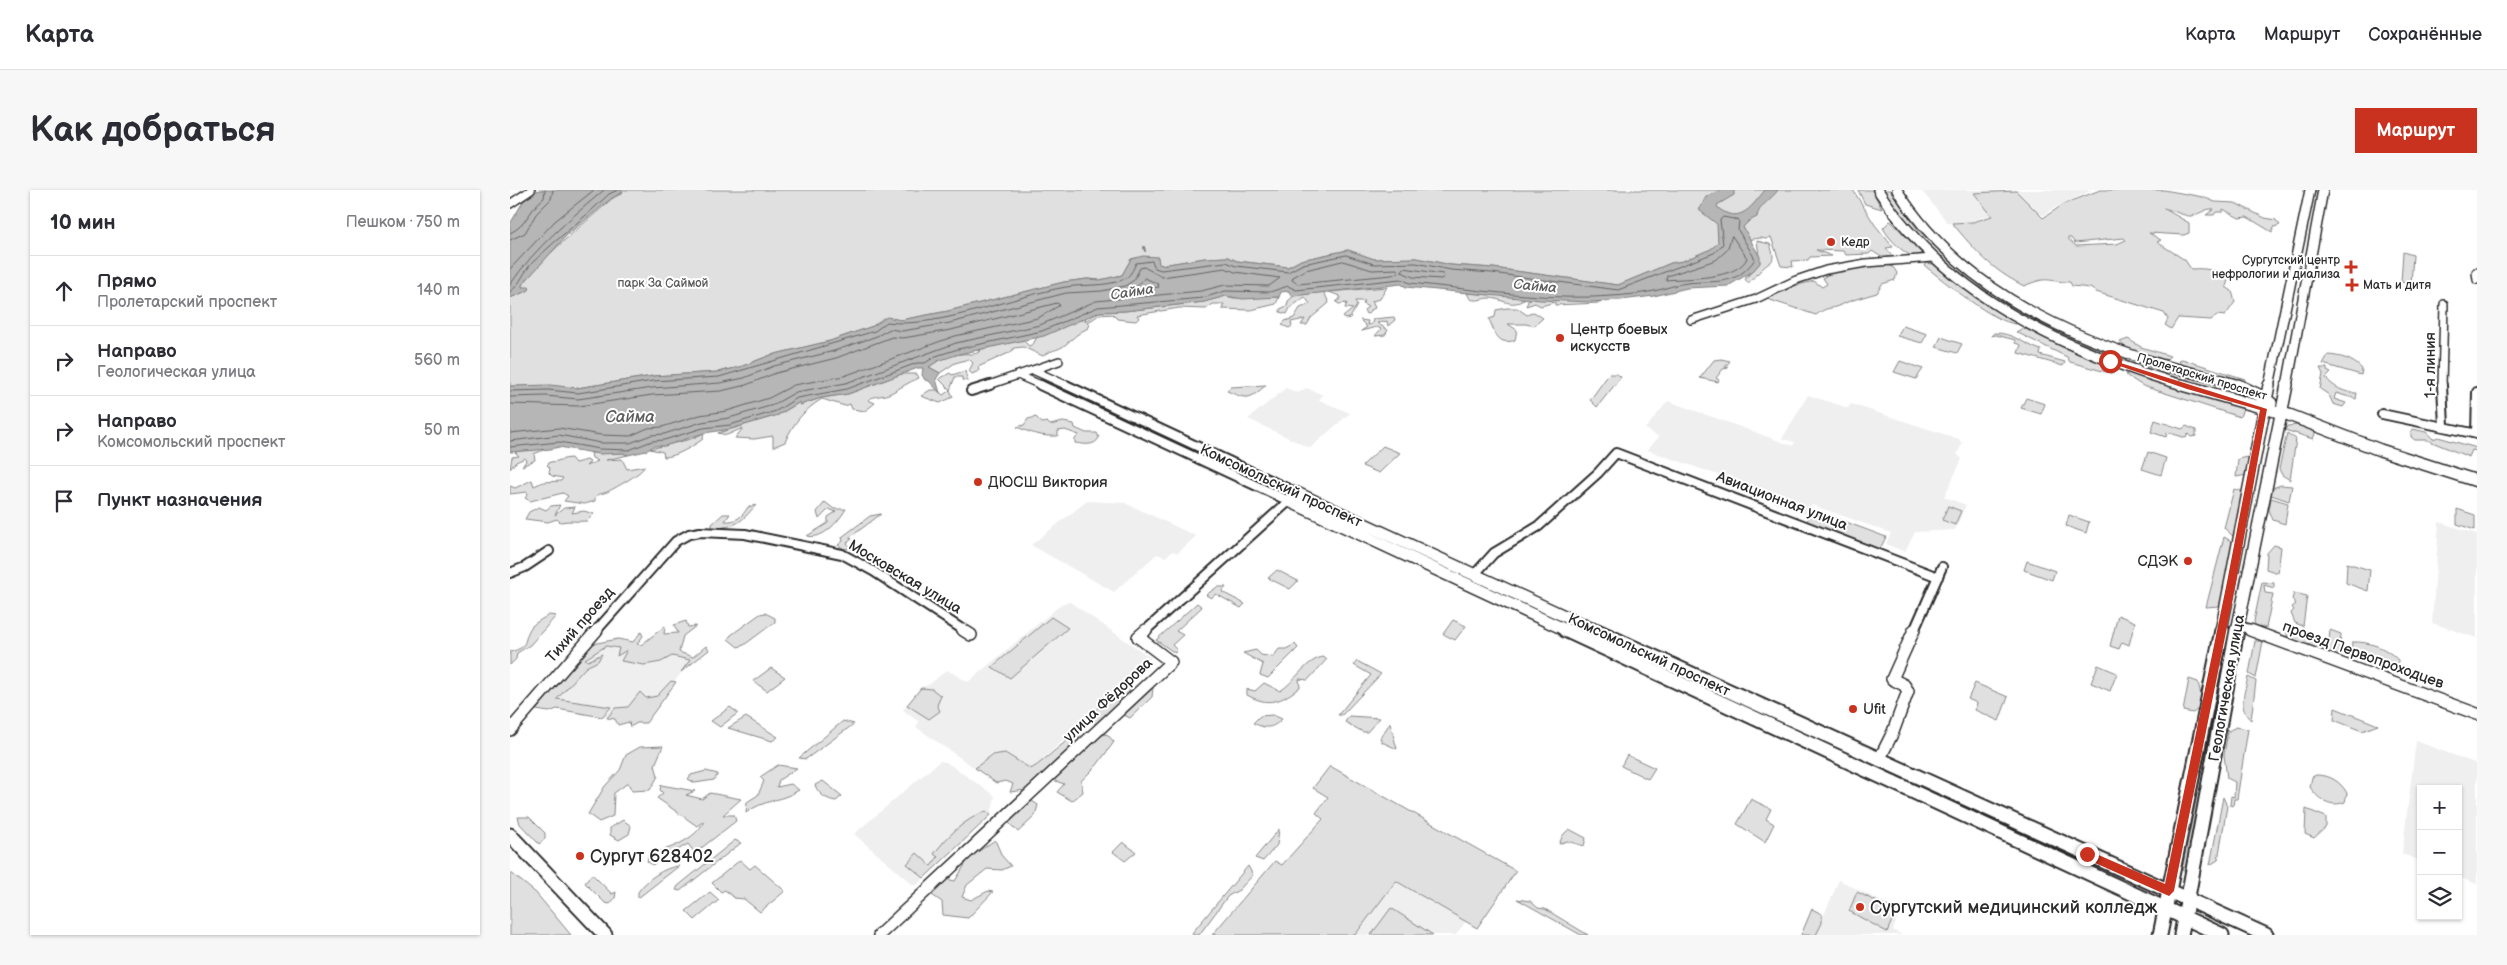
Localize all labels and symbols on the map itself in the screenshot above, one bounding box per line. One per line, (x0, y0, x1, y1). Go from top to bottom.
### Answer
place label: Кедр (1841, 235, 1870, 250)
marker: Кедр (1825, 236, 1837, 248)
place label: Сургутский центр нефрологии и диализа (2212, 253, 2340, 282)
marker: Сургутский центр нефрологии и диализа (2344, 260, 2358, 274)
park label: парк За Саймой (618, 276, 709, 291)
water label: Сайма (1513, 276, 1557, 296)
marker: Мать и дитя (2345, 278, 2359, 292)
place label: Мать и дитя (2363, 278, 2431, 293)
water label: Сайма (1109, 280, 1155, 304)
place label: Центр боевых искусств (1570, 320, 1668, 356)
marker: Центр боевых искусств (1554, 332, 1566, 344)
street label: 1-я линия (2421, 332, 2440, 398)
route start (2099, 350, 2122, 373)
street label: Пролетарский проспект (2135, 350, 2269, 404)
water label: Сайма (605, 408, 655, 427)
street label: Комсомольский проспект (1197, 440, 1365, 532)
street label: Авиационная улица (1713, 467, 1850, 535)
place label: ДЮСШ Виктория (988, 473, 1108, 492)
marker: ДЮСШ Виктория (972, 476, 984, 488)
street label: Московская улица (845, 536, 965, 618)
place label: СДЭК (2137, 552, 2178, 571)
marker: СДЭК (2182, 555, 2194, 567)
street label: Тихий проезд (542, 583, 618, 667)
street label: Комсомольский проспект (1565, 609, 1733, 701)
street label: Геологическая улица (2205, 613, 2249, 763)
street label: проезд Первопроходцев (2280, 617, 2446, 693)
street label: улица Фёдорова (1059, 654, 1157, 746)
place label: Ufit (1863, 700, 1886, 719)
marker: Ufit (1847, 703, 1859, 715)
route end (2076, 843, 2099, 866)
place label: Сургут 628402 (590, 846, 714, 867)
marker: Сургут 628402 (574, 850, 586, 862)
place label: Сургутский медицинский колледж (1870, 897, 2158, 918)
marker: Сургутский медицинский колледж (1854, 901, 1866, 913)

